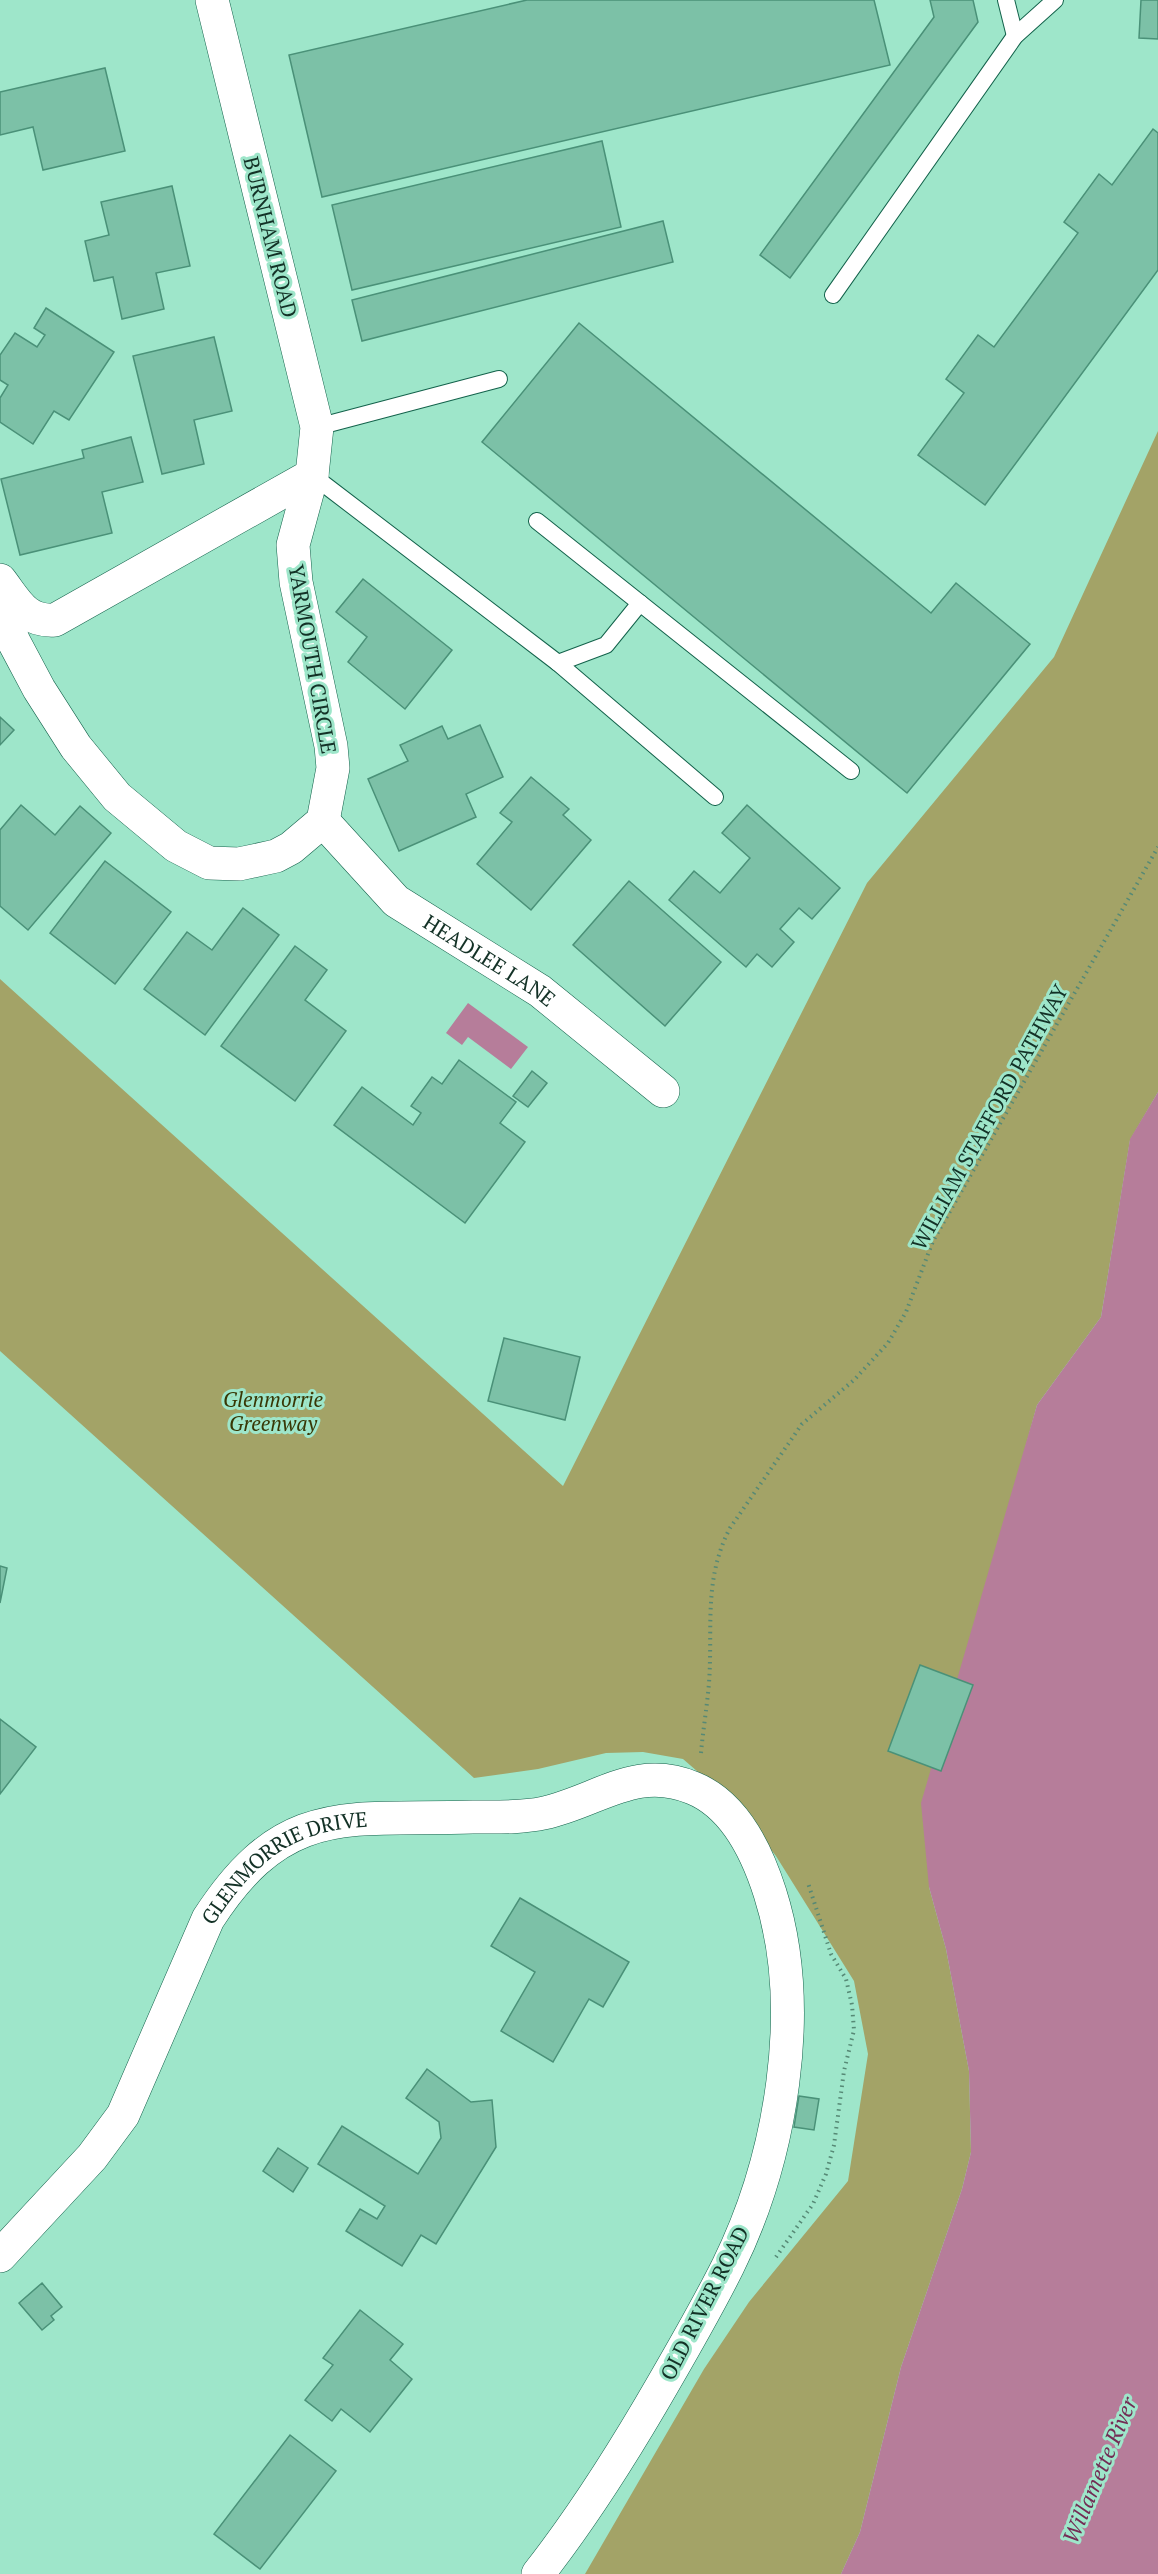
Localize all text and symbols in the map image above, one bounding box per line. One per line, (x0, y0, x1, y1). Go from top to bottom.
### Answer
street label: BURNHAM ROAD (237, 154, 305, 320)
street label: YARMOUTH CIRCLE (283, 562, 343, 756)
street label: HEADLEE LANE (418, 908, 562, 1012)
street label: WILLIAM STAFFORD PATHWAY (904, 979, 1074, 1255)
park label: Glenmorrie Greenway (223, 1385, 324, 1437)
street label: GLENMORRIE DRIVE (194, 1805, 368, 1930)
street label: OLD RIVER ROAD (653, 2221, 755, 2385)
water label: Willamette River (1055, 2391, 1143, 2548)

